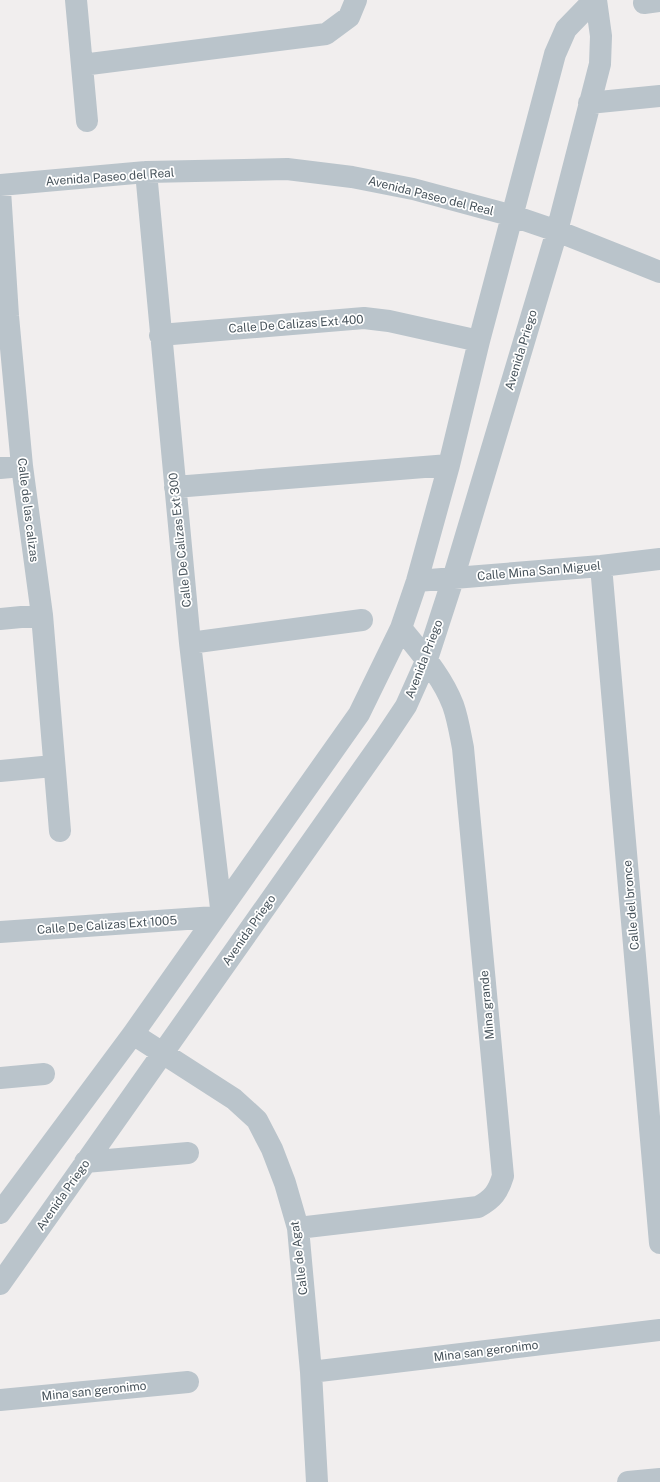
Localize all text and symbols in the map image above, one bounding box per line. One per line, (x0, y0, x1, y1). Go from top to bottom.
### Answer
street label: Avenida Paseo del Real (45, 165, 175, 188)
street label: Avenida Paseo del Real (367, 174, 496, 218)
street label: Avenida Priego (502, 308, 540, 392)
street label: Calle De Calizas Ext 400 (228, 312, 364, 336)
street label: Calle de las calizas (15, 457, 41, 563)
street label: Calle De Calizas Ext 300 (166, 472, 194, 608)
street label: Calle Mina San Miguel (477, 559, 602, 583)
street label: Avenida Priego (403, 617, 446, 700)
street label: Calle del bronce (620, 859, 642, 951)
street label: Avenida Priego (219, 892, 279, 968)
street label: Calle De Calizas Ext 1005 (36, 913, 178, 937)
street label: Mina grande (477, 970, 497, 1040)
street label: Avenida Priego (33, 1157, 93, 1233)
street label: Calle de Agat (287, 1220, 310, 1296)
street label: Mina san geronimo (433, 1338, 539, 1364)
street label: Mina san geronimo (41, 1379, 147, 1403)

